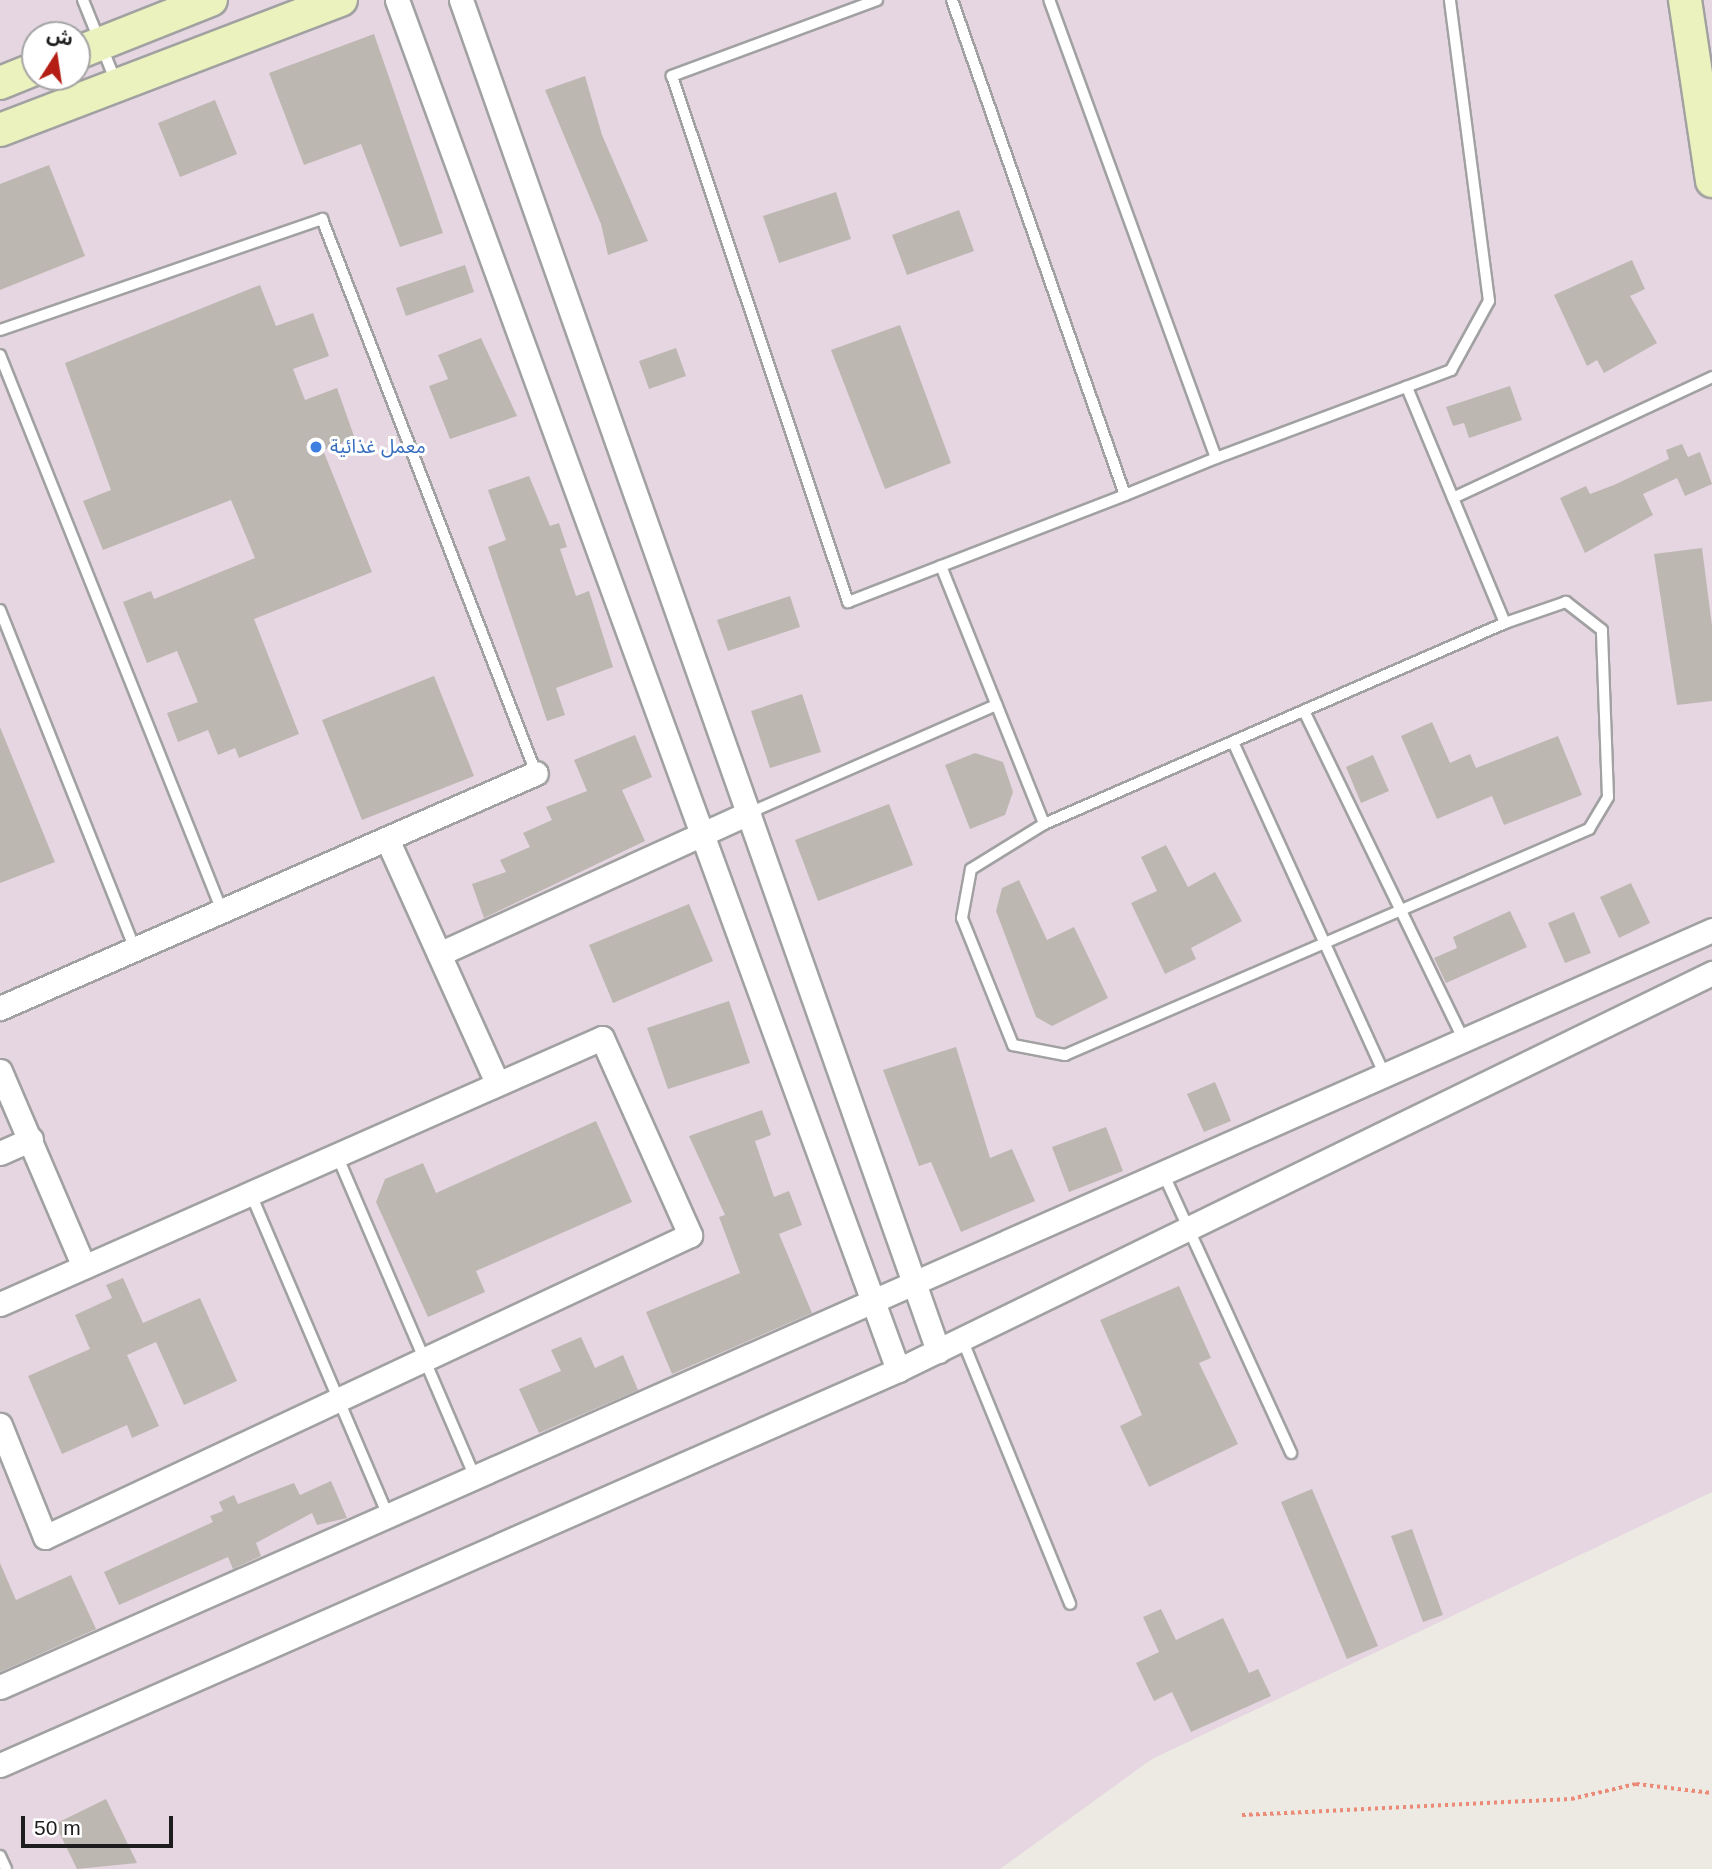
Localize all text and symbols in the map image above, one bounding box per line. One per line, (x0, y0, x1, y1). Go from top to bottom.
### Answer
north arrow (21, 21, 91, 91)
text: ش (45, 24, 75, 50)
place label: معمل غذائية (330, 436, 426, 458)
marker: معمل غذائية (308, 439, 324, 455)
scale bar (24, 1802, 177, 1846)
text: 50 m (34, 1816, 81, 1839)

